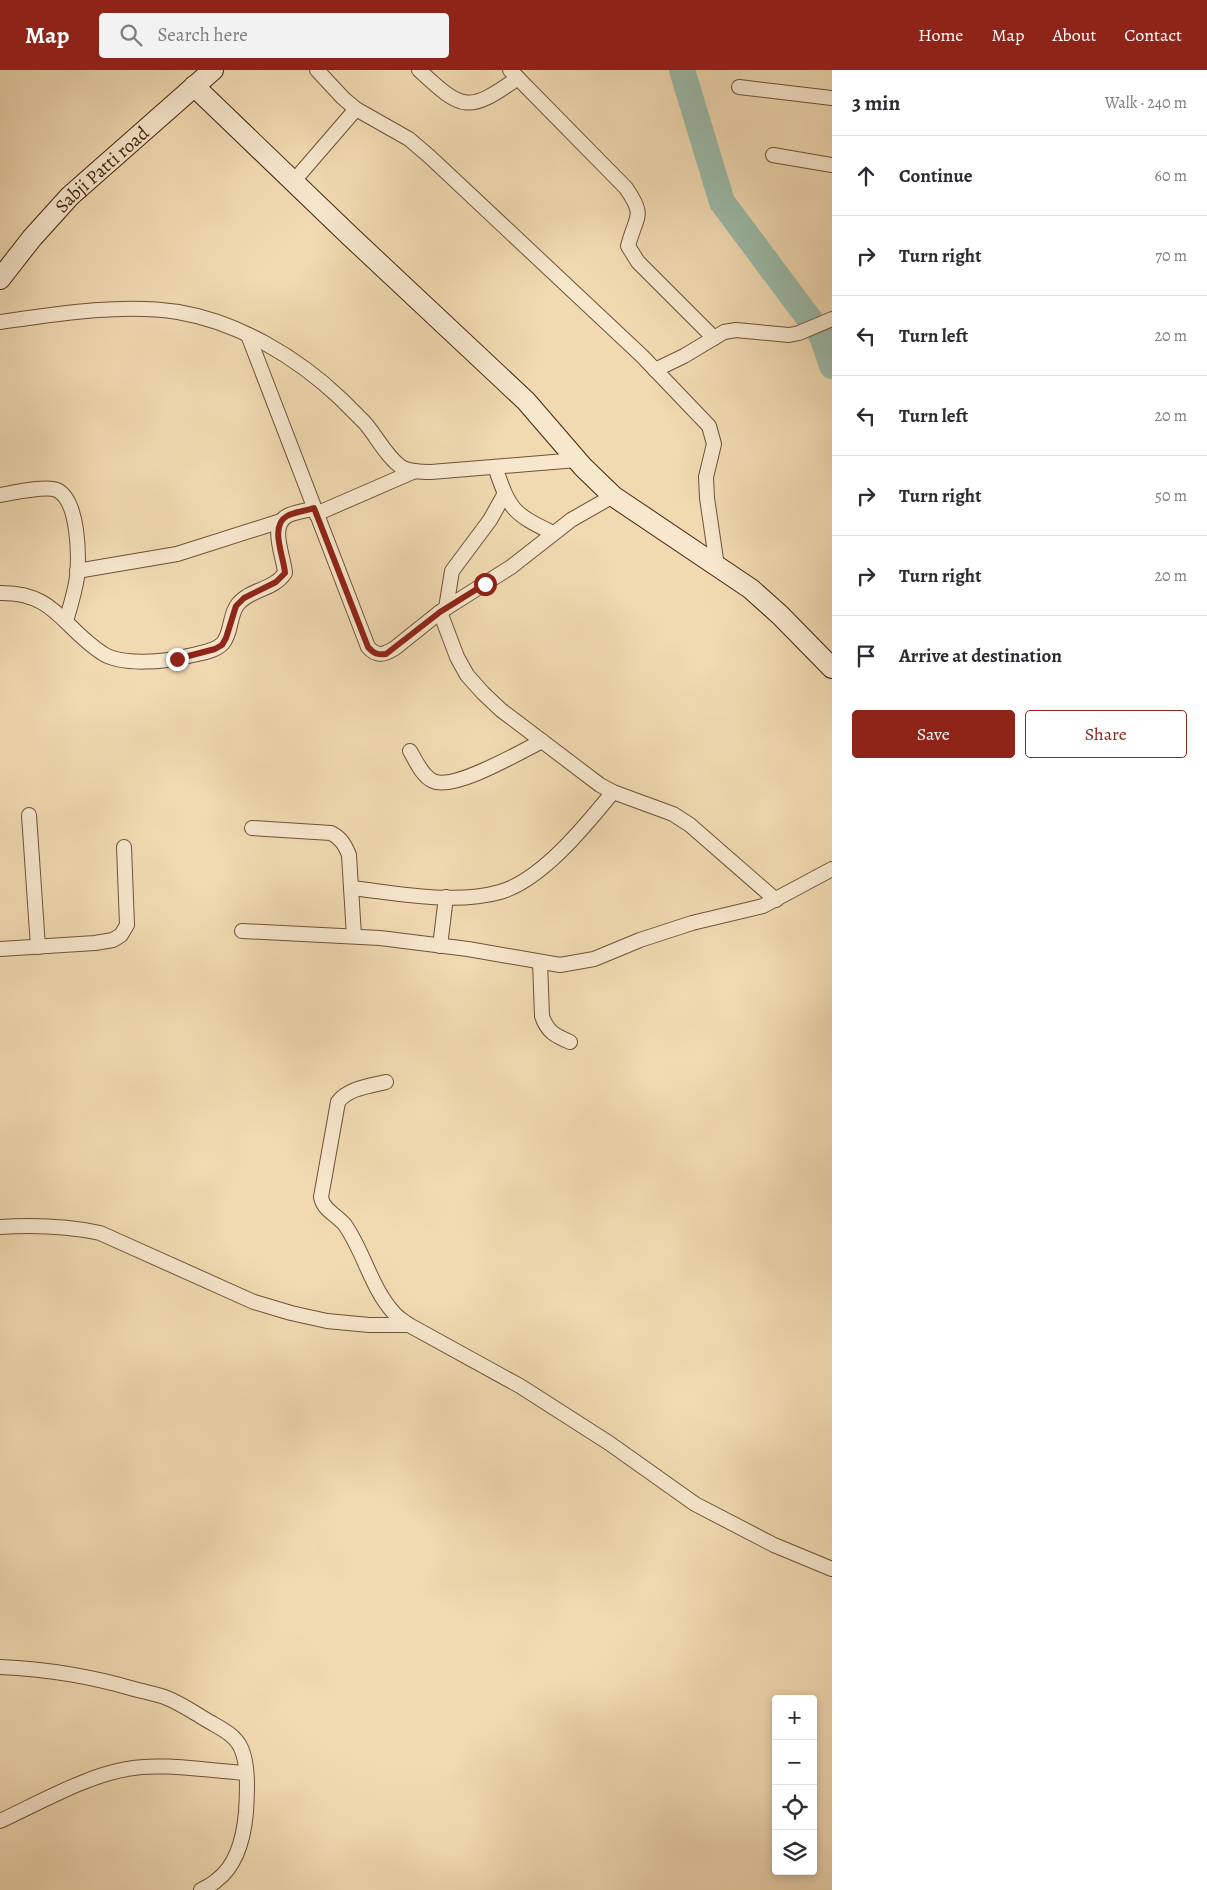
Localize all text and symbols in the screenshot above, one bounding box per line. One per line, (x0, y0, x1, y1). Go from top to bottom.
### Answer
search box (99, 13, 449, 58)
text: Map (25, 19, 69, 51)
icon: search (117, 21, 145, 49)
text: Search here (157, 22, 248, 48)
text: Home (918, 23, 963, 47)
text: Map (991, 23, 1024, 47)
text: About (1052, 23, 1096, 47)
text: Contact (1124, 23, 1182, 47)
text: 3 min (852, 89, 900, 117)
text: Walk · 240 m (1105, 92, 1187, 114)
street label: Sabji Patti road (49, 120, 155, 219)
icon: ahead (852, 162, 880, 190)
text: Continue (899, 163, 973, 189)
text: 60 m (1155, 165, 1187, 187)
icon: right (852, 242, 880, 270)
text: Turn right (899, 243, 981, 269)
text: 70 m (1155, 245, 1187, 267)
icon: left (852, 322, 880, 350)
text: Turn left (899, 323, 968, 349)
text: 20 m (1154, 325, 1187, 347)
icon: left (852, 402, 880, 430)
text: Turn left (899, 403, 968, 429)
text: 20 m (1154, 405, 1187, 427)
icon: right (852, 482, 880, 510)
text: Turn right (899, 483, 981, 509)
text: 50 m (1155, 485, 1187, 507)
icon: right (852, 562, 880, 590)
text: Turn right (899, 563, 981, 589)
text: 20 m (1154, 565, 1187, 587)
route start (474, 573, 497, 596)
icon: arrive (852, 642, 880, 670)
text: Arrive at destination (899, 643, 1062, 669)
route end (166, 648, 189, 671)
button: Save (852, 710, 1015, 758)
button: Share (1025, 710, 1187, 758)
map controls (772, 1695, 817, 1875)
button: + (772, 1695, 817, 1740)
button: − (772, 1740, 817, 1785)
button: locate (772, 1785, 817, 1830)
button: layers (772, 1830, 817, 1875)

